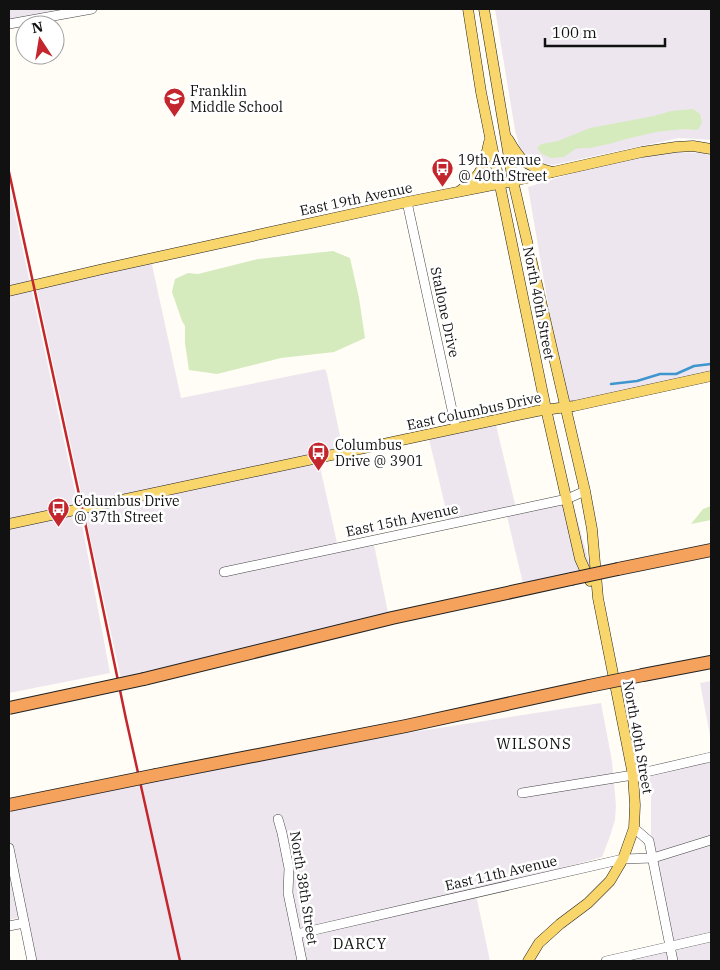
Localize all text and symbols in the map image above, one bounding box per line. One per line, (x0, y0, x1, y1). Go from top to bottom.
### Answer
north arrow (15, 15, 65, 65)
scale bar (545, 15, 665, 47)
text: N (30, 17, 45, 37)
text: 100 m (552, 23, 597, 42)
place label: Franklin Middle School (190, 82, 283, 116)
school or university icon: Franklin Middle School (162, 87, 186, 118)
place label: 19th Avenue @ 40th Street (458, 151, 547, 185)
bus stop icon: 19th Avenue @ 40th Street (430, 156, 454, 187)
street label: East 19th Avenue (298, 178, 414, 220)
street label: North 40th Street (519, 245, 559, 361)
street label: Stallone Drive (427, 265, 463, 359)
street label: East Columbus Drive (405, 388, 543, 434)
place label: Columbus Drive @ 3901 (335, 436, 423, 470)
bus stop icon: Columbus Drive @ 3901 (307, 441, 331, 472)
place label: Columbus Drive @ 37th Street (74, 492, 180, 526)
bus stop icon: Columbus Drive @ 37th Street (46, 497, 70, 528)
street label: East 15th Avenue (344, 499, 460, 541)
street label: North 40th Street (619, 679, 657, 795)
district label: WILSONS (496, 734, 572, 753)
street label: North 38th Street (286, 830, 322, 946)
street label: East 11th Avenue (443, 851, 559, 895)
district label: DARCY (333, 934, 387, 953)

